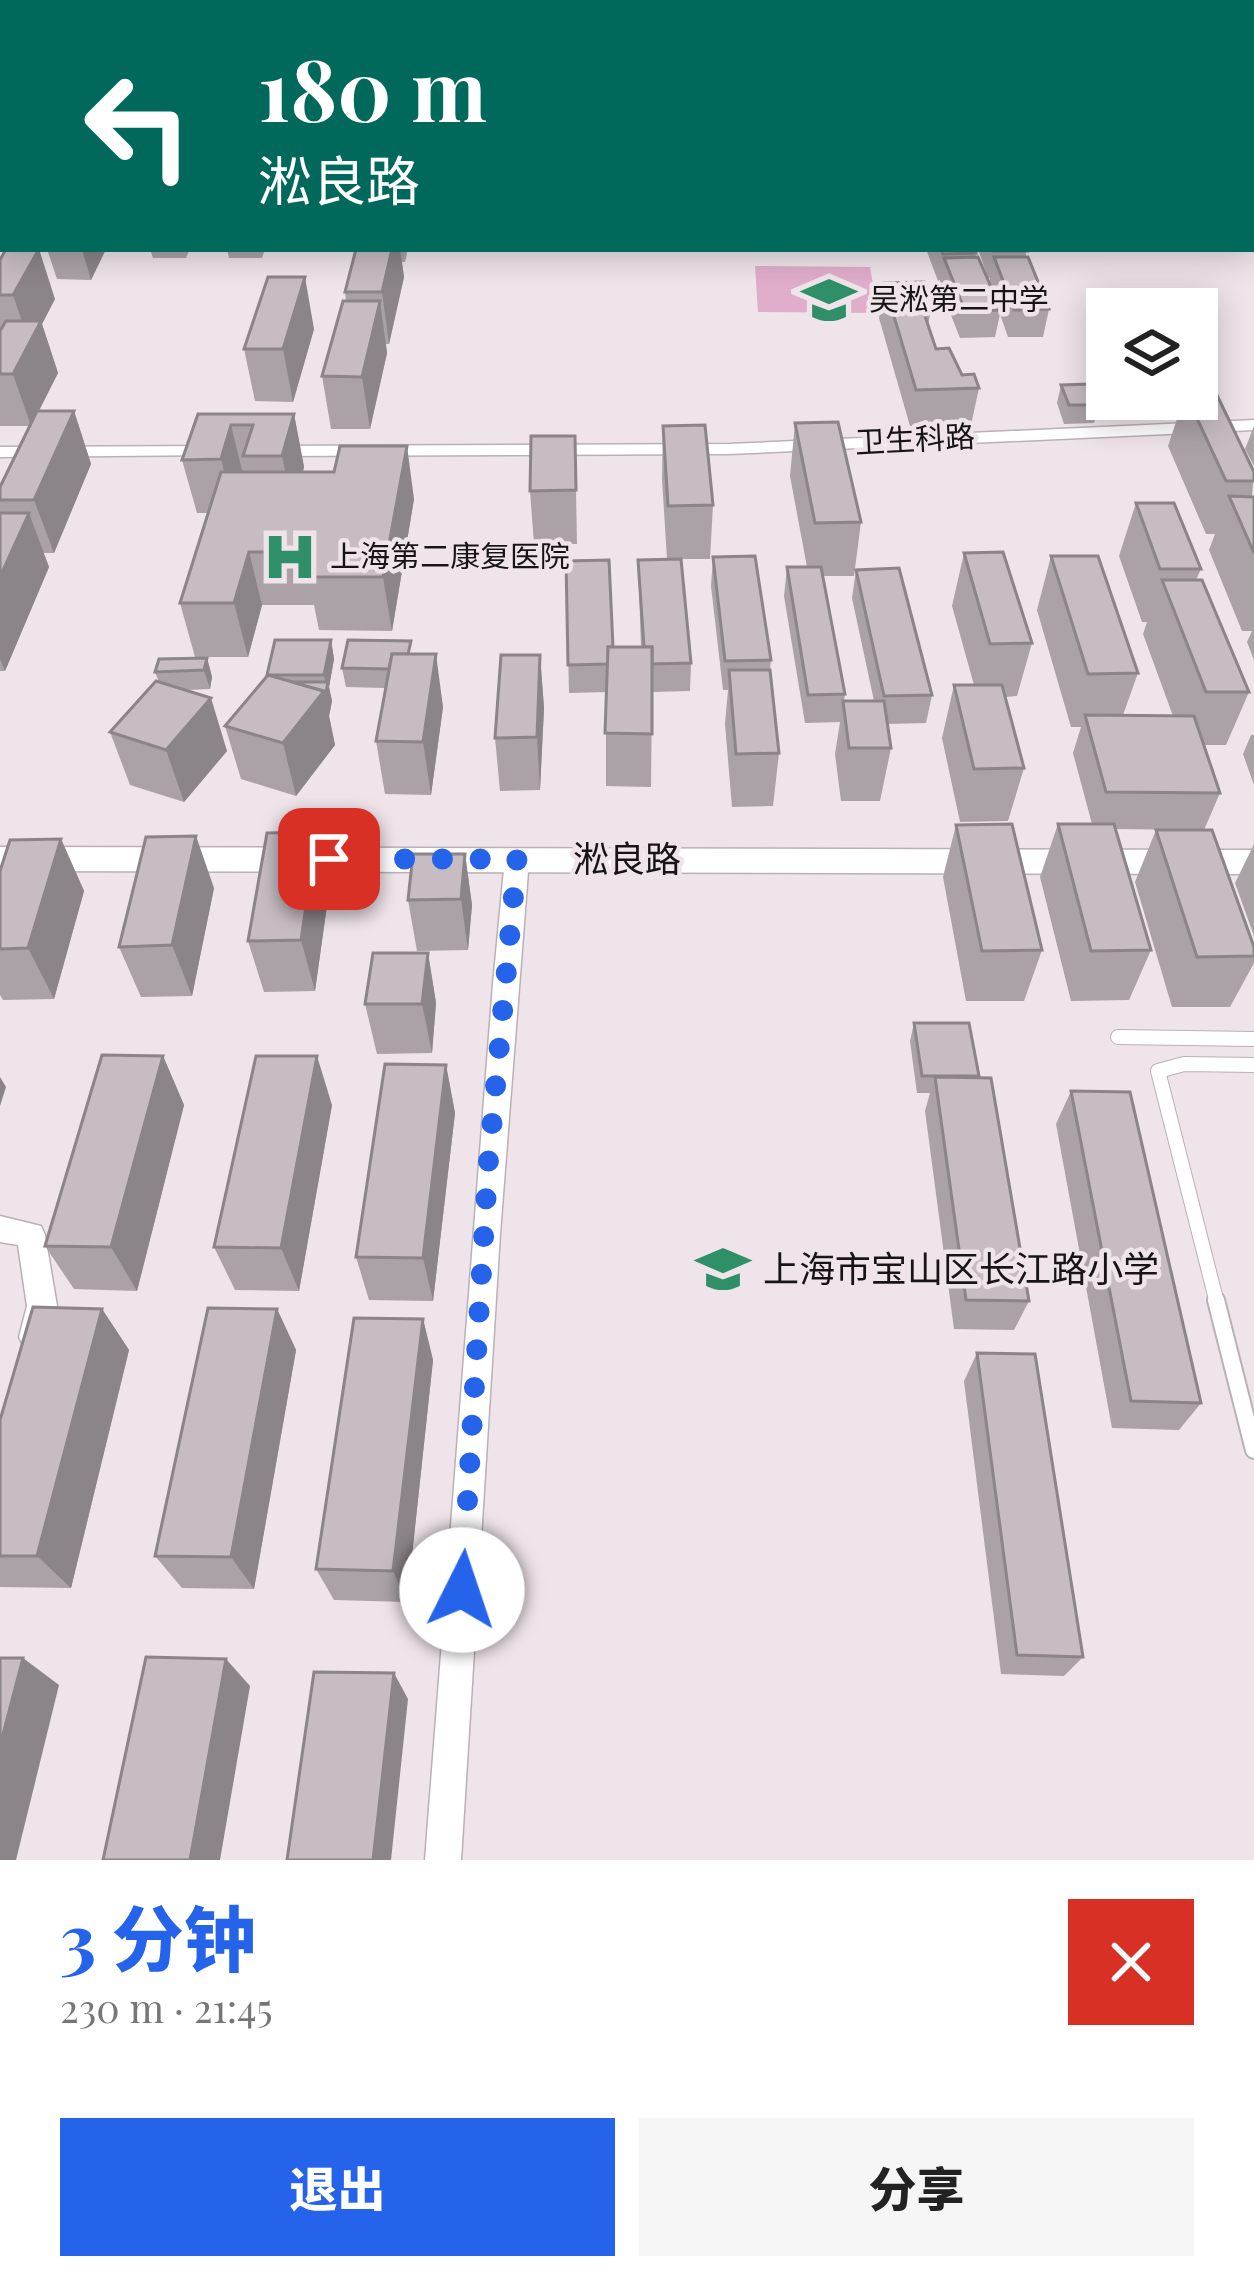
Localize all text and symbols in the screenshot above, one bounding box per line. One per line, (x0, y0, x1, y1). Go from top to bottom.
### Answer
text: 180 m (258, 31, 487, 143)
icon: left (60, 48, 216, 204)
text: 淞良路 (258, 143, 420, 215)
school or university icon: 吴淞第二中学 (800, 271, 858, 329)
place label: 吴淞第二中学 (869, 278, 1049, 318)
map controls (1086, 288, 1218, 420)
button: layers (1086, 288, 1218, 420)
street label: 卫生科路 (854, 415, 976, 461)
hospital icon: 上海第二康复医院 (261, 528, 319, 586)
place label: 上海第二康复医院 (330, 535, 570, 575)
pin (278, 808, 380, 910)
icon: arrive (296, 826, 362, 892)
street label: 淞良路 (573, 833, 681, 881)
school or university icon: 上海市宝山区长江路小学 (694, 1240, 752, 1298)
place label: 上海市宝山区长江路小学 (763, 1243, 1159, 1291)
position arrow (399, 1527, 525, 1653)
text: 3 分钟 (60, 1888, 256, 1984)
button: close (1068, 1899, 1194, 2025)
text: 230 m · 21:45 (60, 1981, 273, 2033)
button: 退出 (60, 2118, 615, 2256)
button: 分享 (639, 2118, 1194, 2256)

